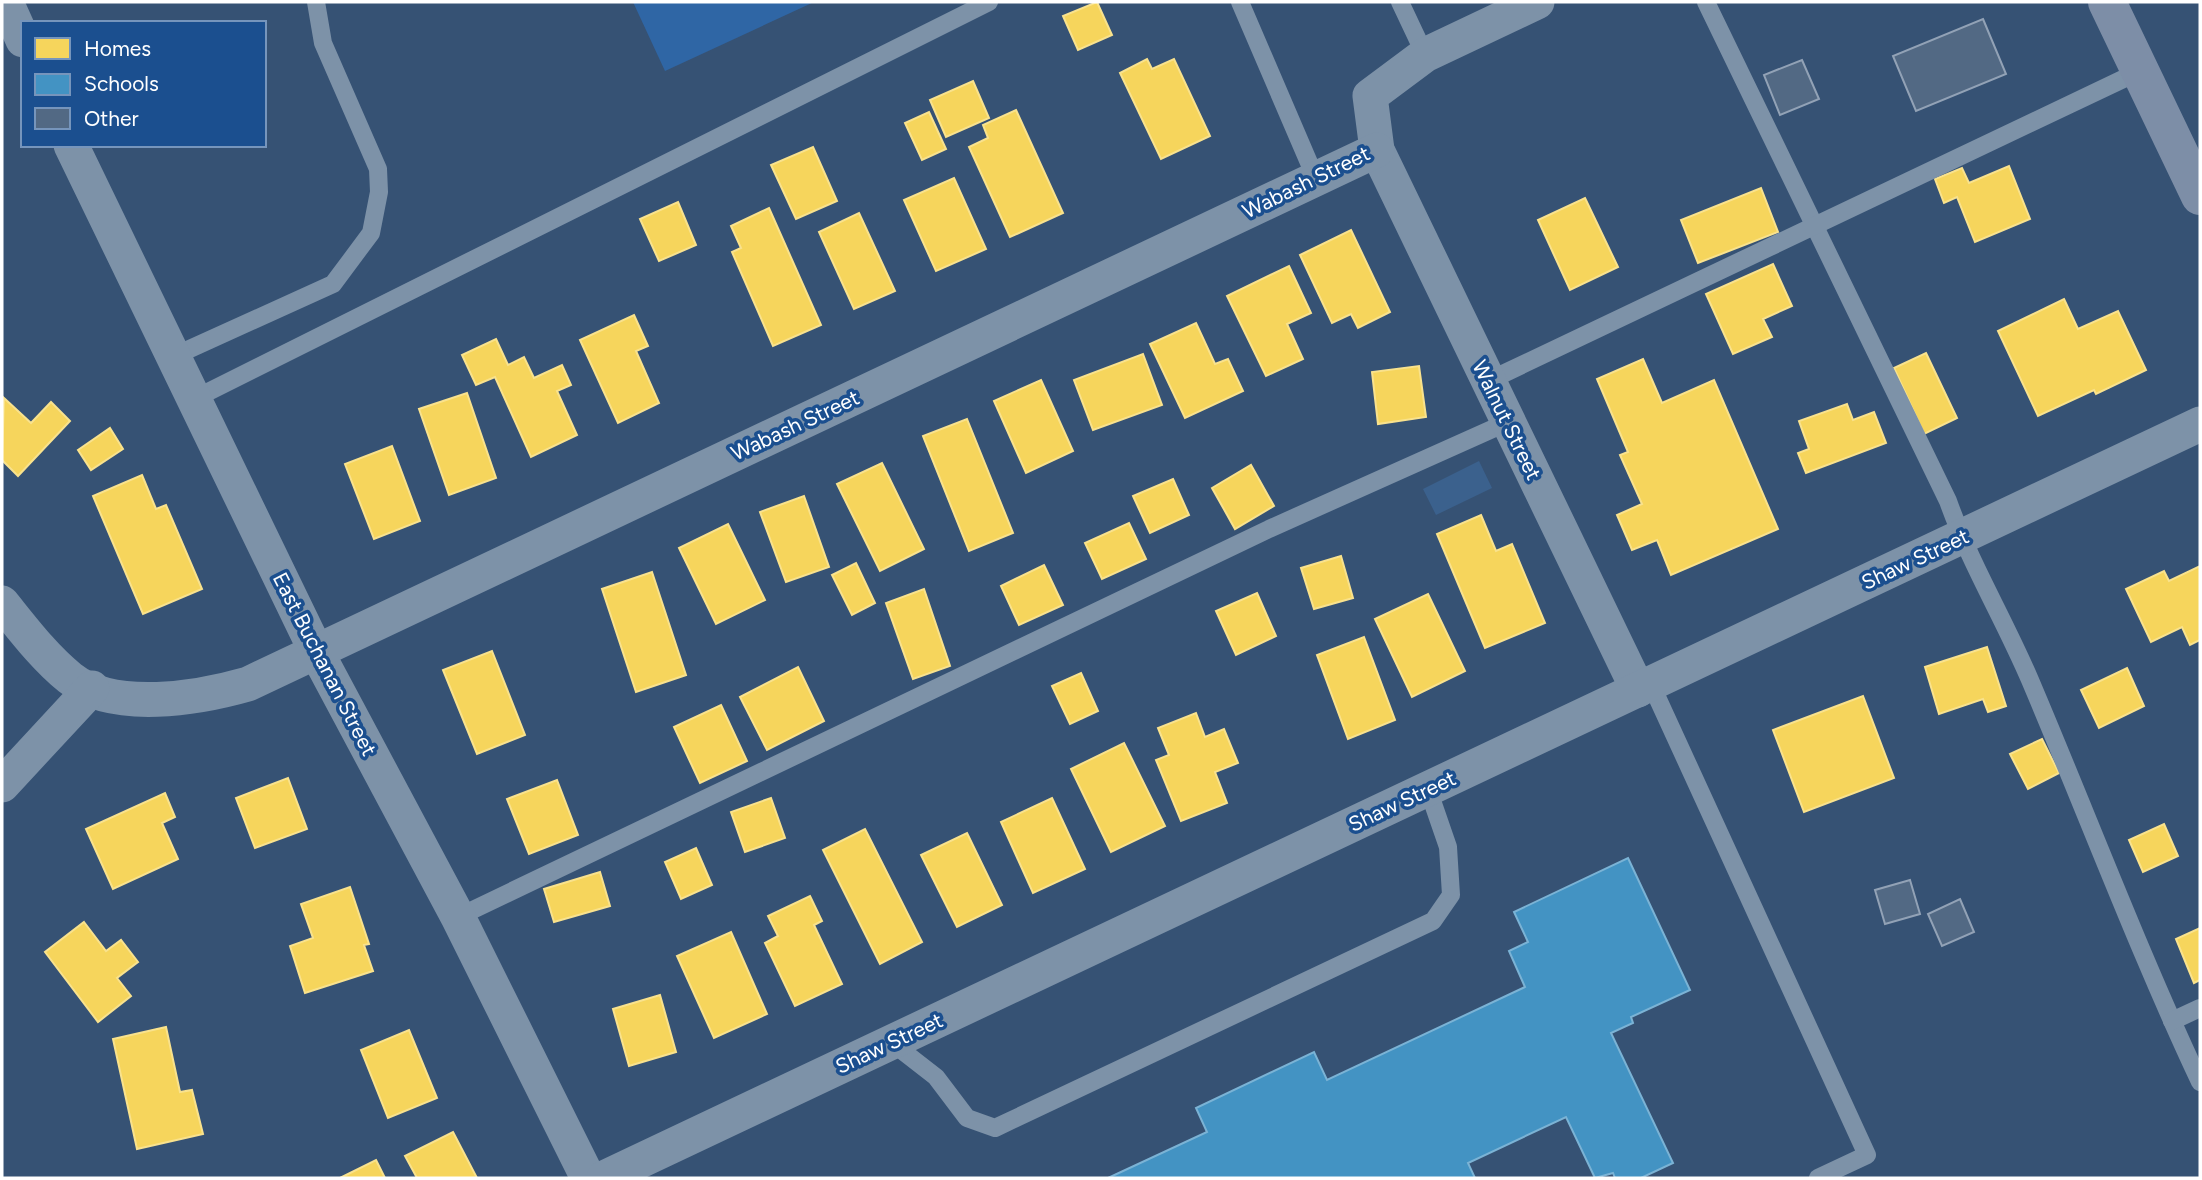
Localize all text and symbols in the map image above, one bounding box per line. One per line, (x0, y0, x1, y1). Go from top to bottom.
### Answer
legend (21, 21, 266, 147)
text: Homes (84, 36, 151, 61)
text: Schools (84, 71, 159, 96)
text: Other (84, 106, 139, 131)
street label: Wabash Street (1238, 140, 1374, 224)
street label: Walnut Street (1467, 356, 1547, 484)
street label: Wabash Street (727, 384, 863, 466)
street label: Shaw Street (1857, 523, 1973, 595)
street label: East Buchanan Street (268, 568, 382, 760)
street label: Shaw Street (1344, 765, 1460, 837)
street label: Shaw Street (831, 1007, 947, 1079)

